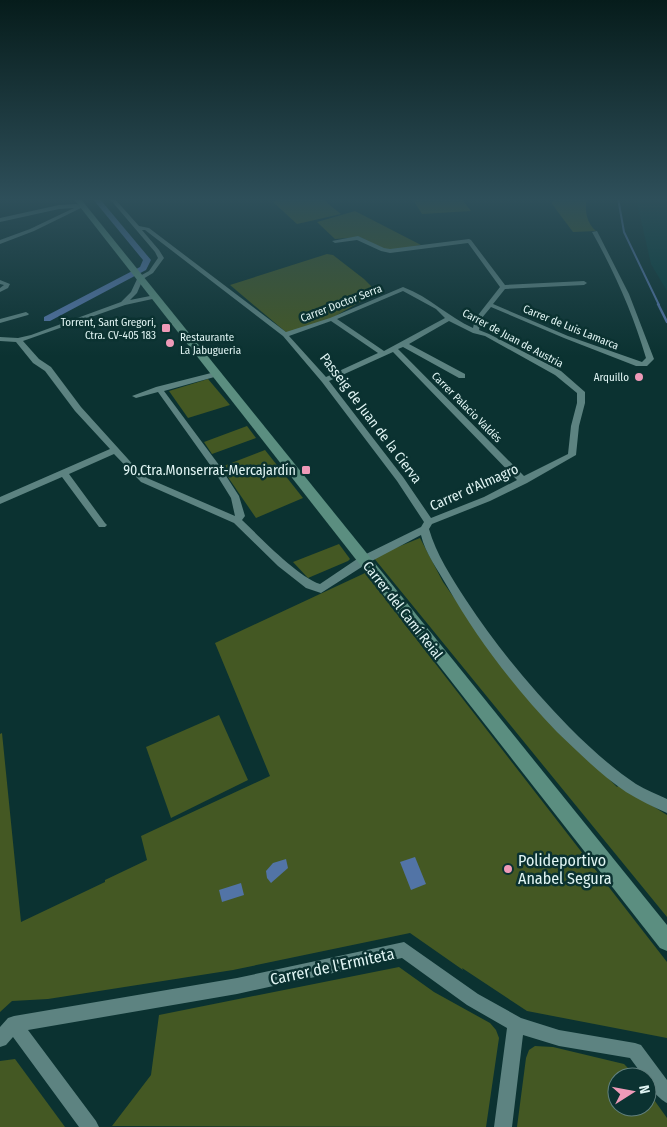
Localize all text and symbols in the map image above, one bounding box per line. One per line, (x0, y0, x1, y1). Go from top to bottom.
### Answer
street label: Carrer Doctor Serra (299, 282, 384, 325)
street label: Carrer de Luis Lamarca (521, 302, 621, 353)
street label: Carrer de Juan de Austria (460, 306, 565, 371)
place label: Torrent, Sant Gregori, Ctra. CV-405 183 (61, 316, 156, 342)
marker: Torrent, Sant Gregori, Ctra. CV-405 183 (160, 322, 172, 334)
place label: Restaurante La Jabugueria (180, 331, 241, 357)
marker: Restaurante La Jabugueria (164, 337, 176, 349)
street label: Passeig de Juan de la Cierva (316, 350, 425, 487)
street label: Carrer Palacio Valdés (429, 370, 505, 445)
place label: Arquillo (594, 371, 629, 384)
marker: Arquillo (633, 371, 645, 383)
street label: Carrer d'Almagro (427, 460, 521, 515)
place label: 90.Ctra.Monserrat-Mercajardín (123, 462, 296, 479)
marker: 90.Ctra.Monserrat-Mercajardín (300, 464, 312, 476)
street label: Carrer del Camí Reial (359, 558, 446, 663)
place label: Polideportivo Anabel Segura (518, 851, 612, 888)
marker: Polideportivo Anabel Segura (502, 863, 514, 875)
street label: Carrer de l'Ermiteta (268, 944, 396, 989)
north arrow (607, 1067, 657, 1117)
text: N (635, 1084, 653, 1095)

